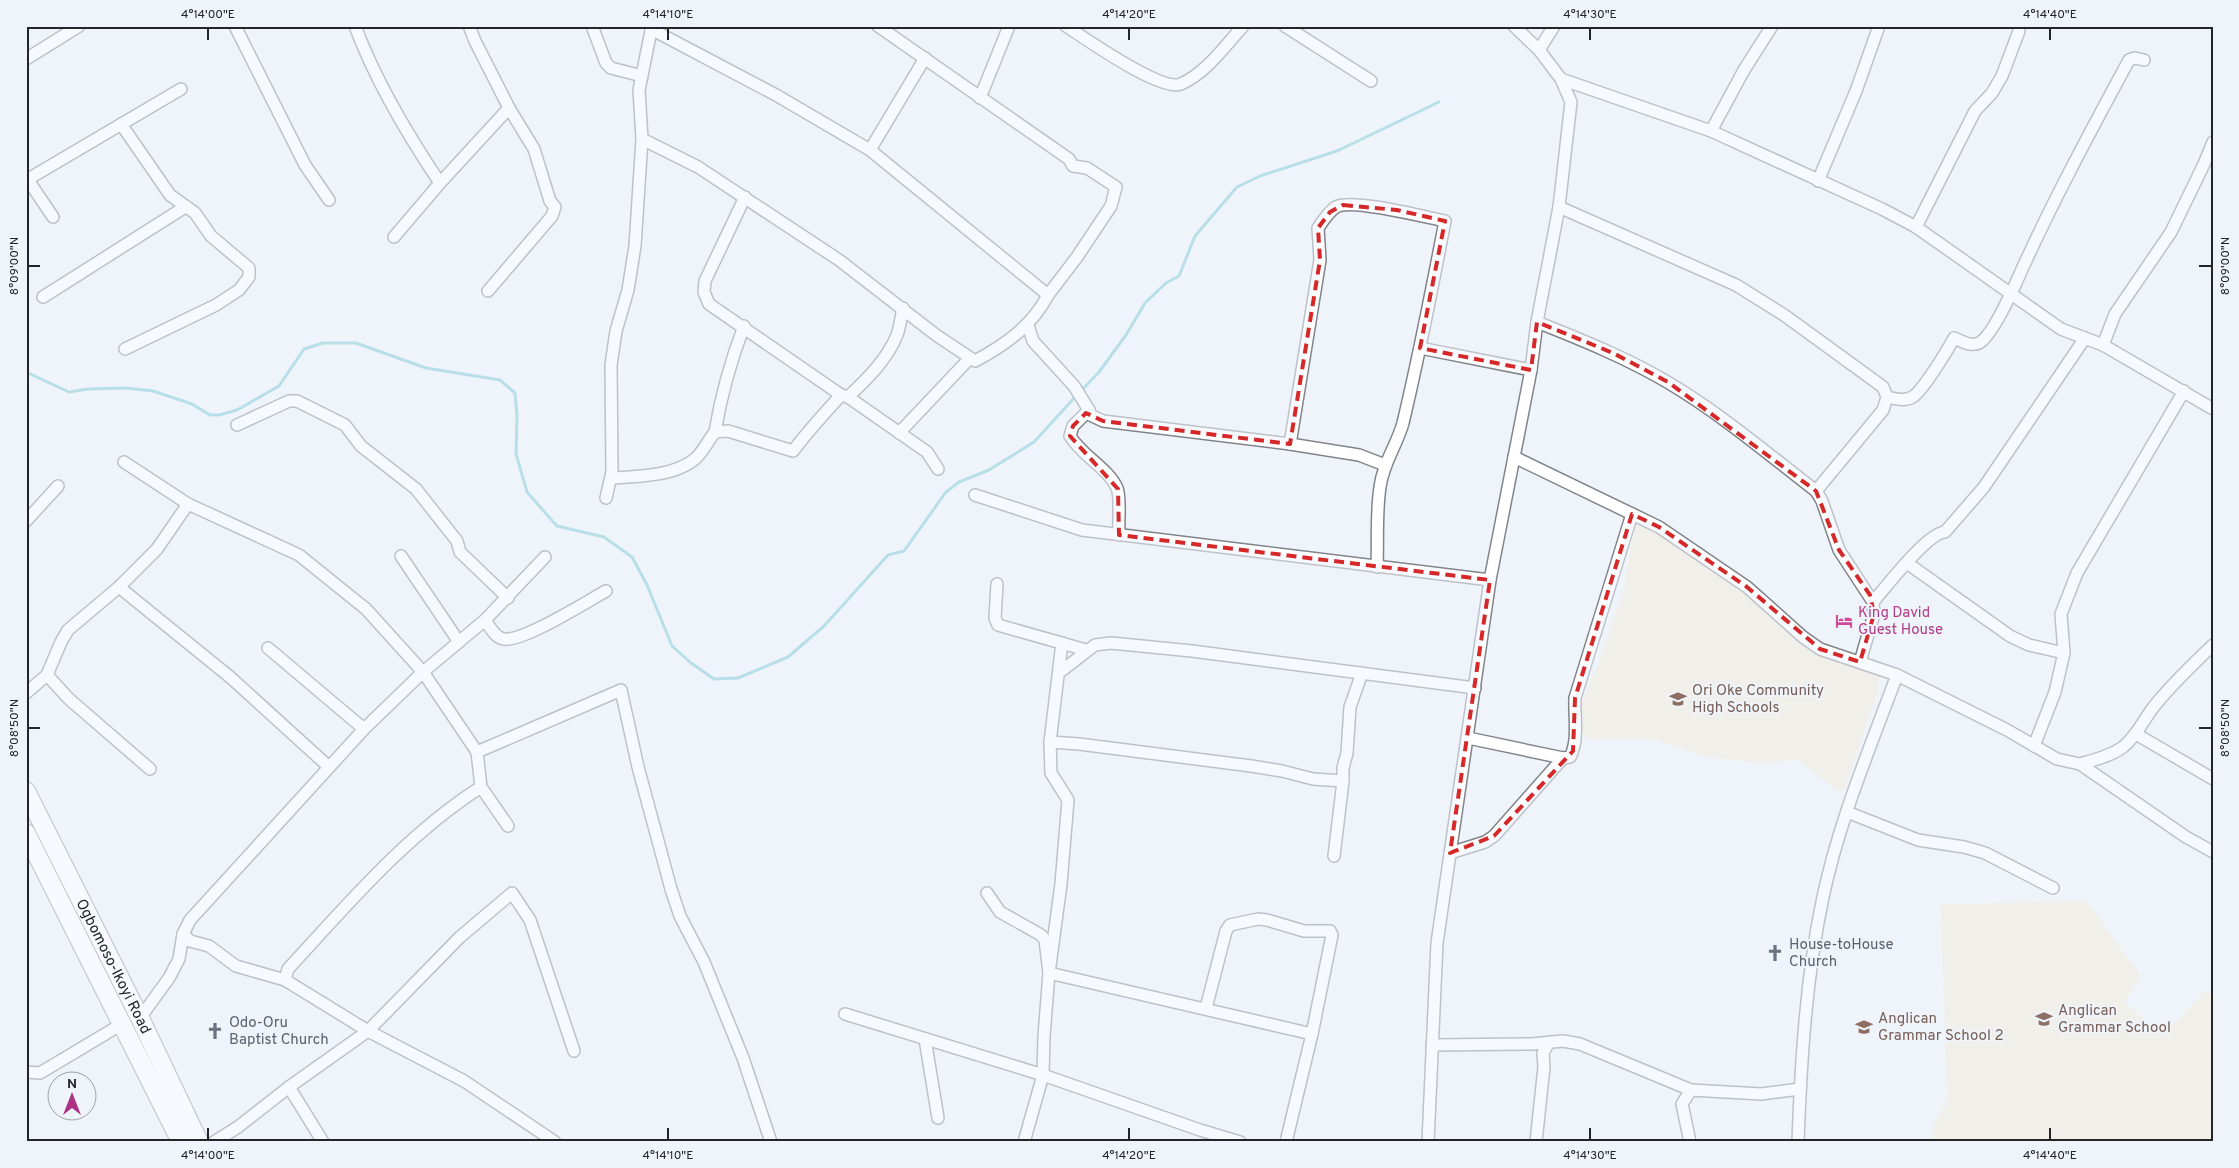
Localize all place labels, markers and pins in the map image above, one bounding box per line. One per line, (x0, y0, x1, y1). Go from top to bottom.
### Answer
place label: King David Guest House (1858, 604, 1943, 640)
hotel icon: King David Guest House (1834, 611, 1854, 631)
place label: Ori Oke Community High Schools (1692, 682, 1824, 718)
school or university icon: Ori Oke Community High Schools (1668, 689, 1688, 709)
place label: House-toHouse Church (1789, 936, 1893, 972)
church icon: House-toHouse Church (1765, 943, 1785, 963)
place label: Anglican Grammar School (2058, 1002, 2171, 1038)
school or university icon: Anglican Grammar School (2034, 1009, 2054, 1029)
place label: Anglican Grammar School 2 (1878, 1010, 2004, 1046)
place label: Odo-Oru Baptist Church (229, 1014, 329, 1050)
school or university icon: Anglican Grammar School 2 (1854, 1017, 1874, 1037)
church icon: Odo-Oru Baptist Church (205, 1021, 225, 1041)

